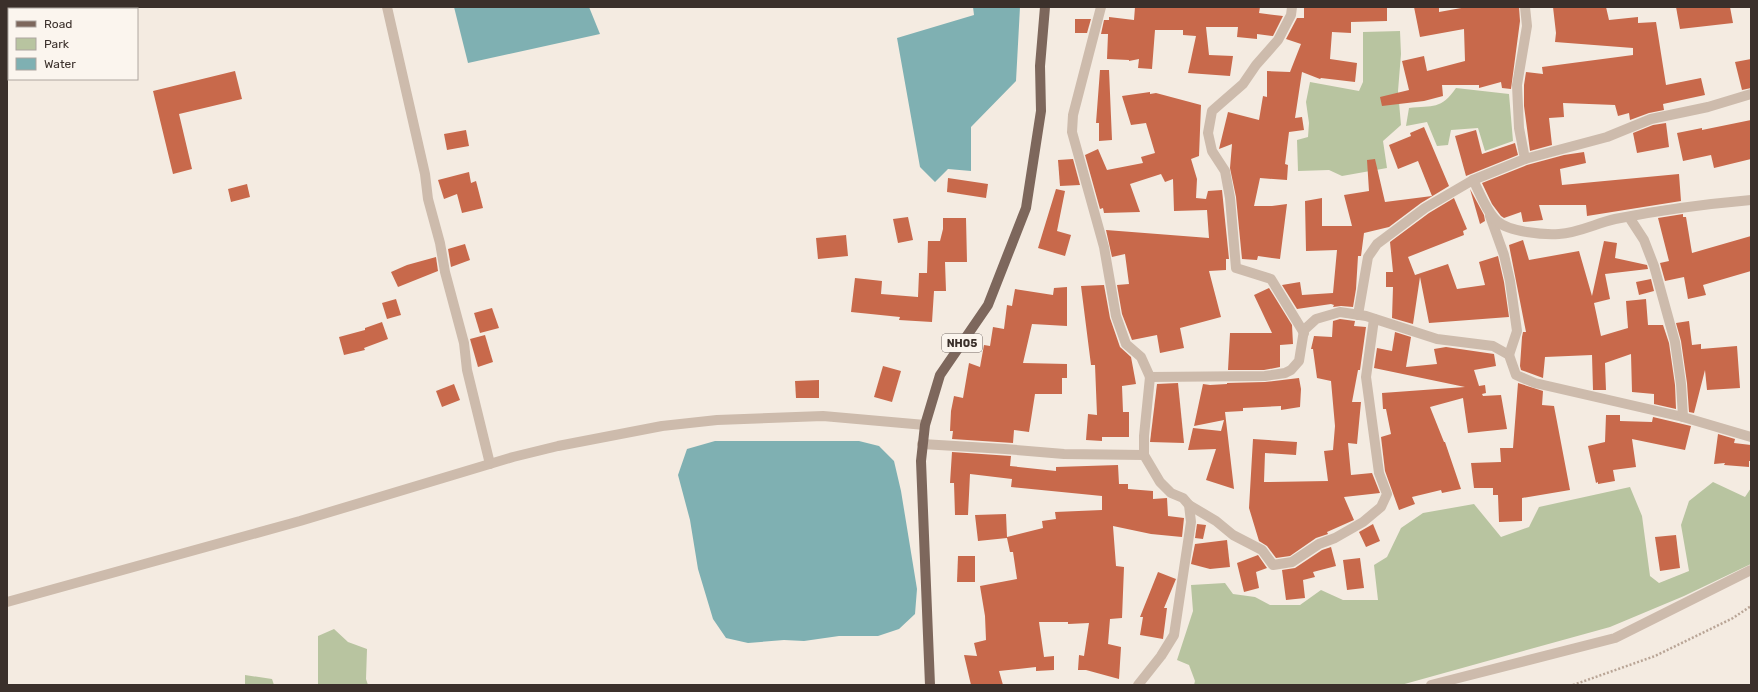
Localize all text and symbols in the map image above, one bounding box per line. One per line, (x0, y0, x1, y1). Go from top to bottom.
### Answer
legend (8, 8, 138, 80)
text: Road (44, 17, 72, 31)
text: Park (44, 37, 70, 51)
text: Water (44, 57, 76, 71)
road number: NH05 (942, 334, 982, 352)

